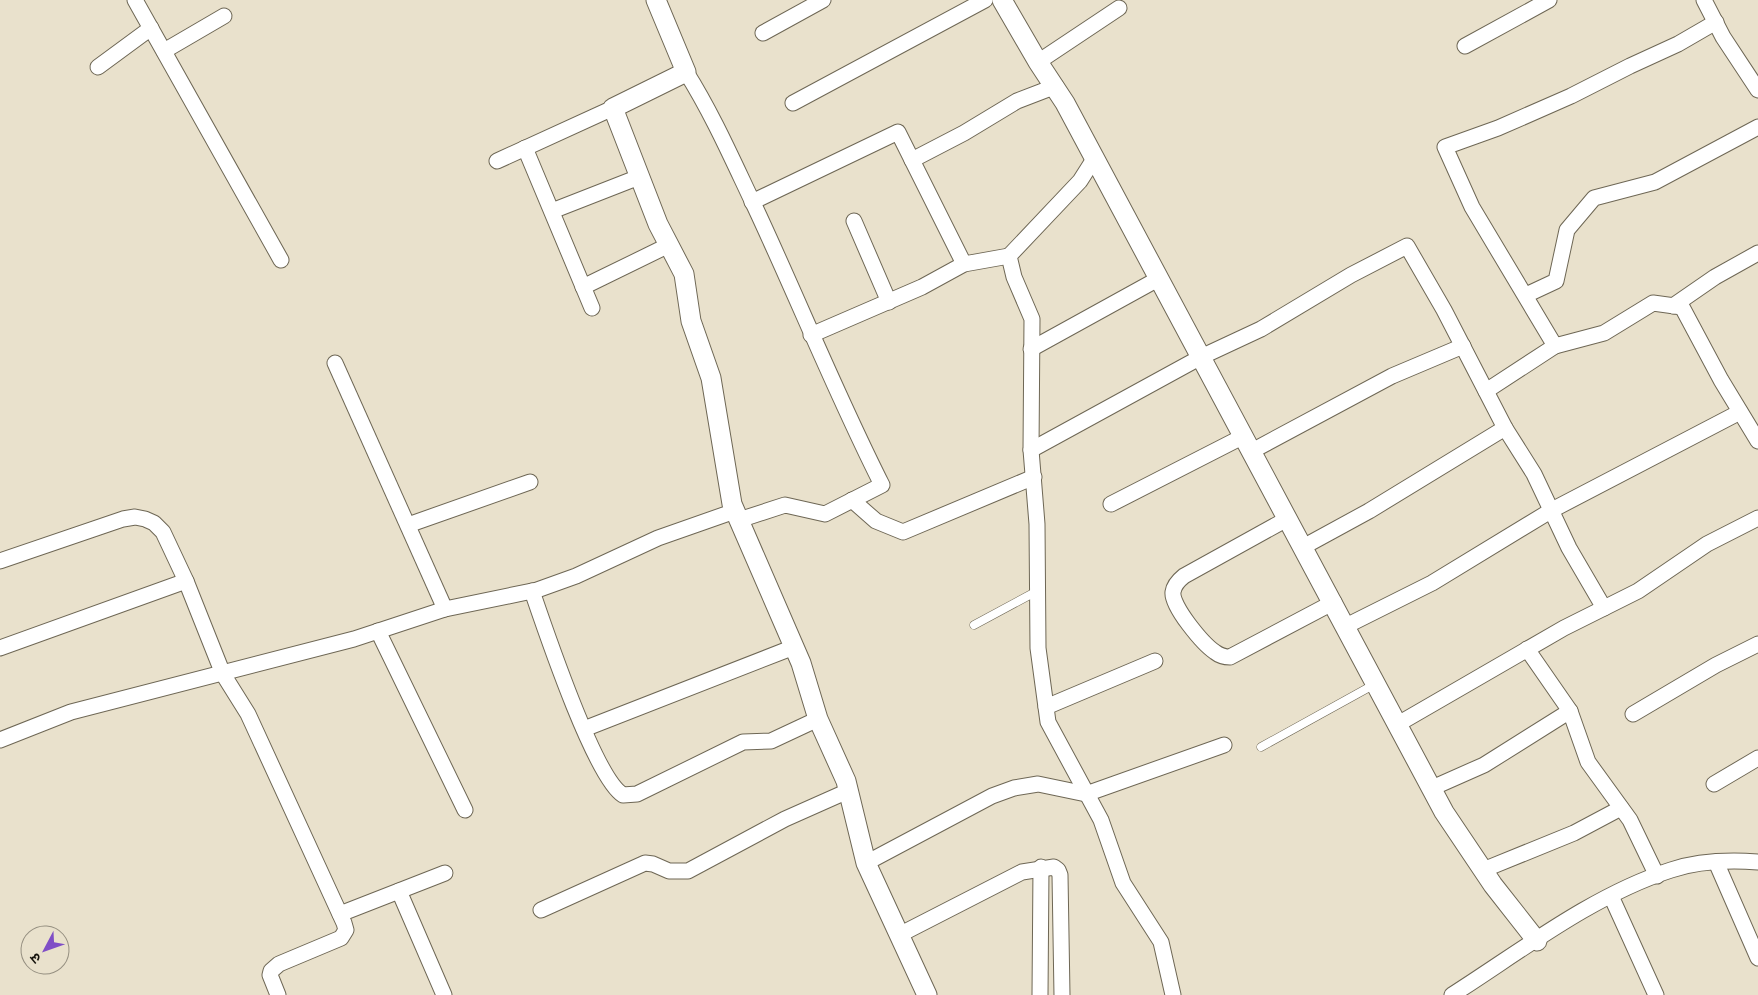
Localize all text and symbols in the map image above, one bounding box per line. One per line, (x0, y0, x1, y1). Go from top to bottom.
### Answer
north arrow (20, 925, 70, 975)
text: उ (25, 949, 45, 968)

